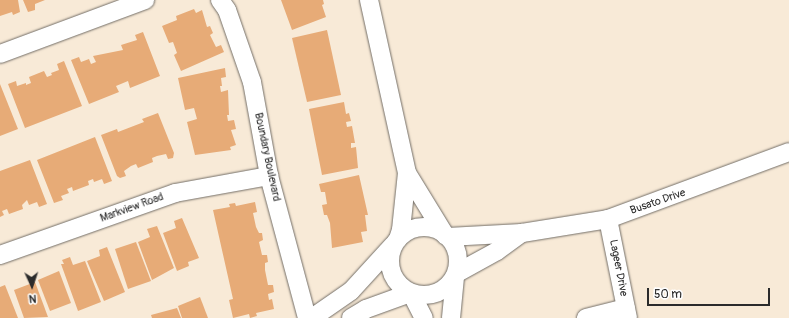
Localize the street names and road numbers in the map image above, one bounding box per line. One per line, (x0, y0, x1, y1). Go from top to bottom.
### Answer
street label: Boundary Boulevard (251, 111, 283, 203)
street label: Busato Drive (629, 186, 687, 218)
street label: Markview Road (99, 190, 165, 226)
street label: Lageer Drive (606, 239, 630, 297)

